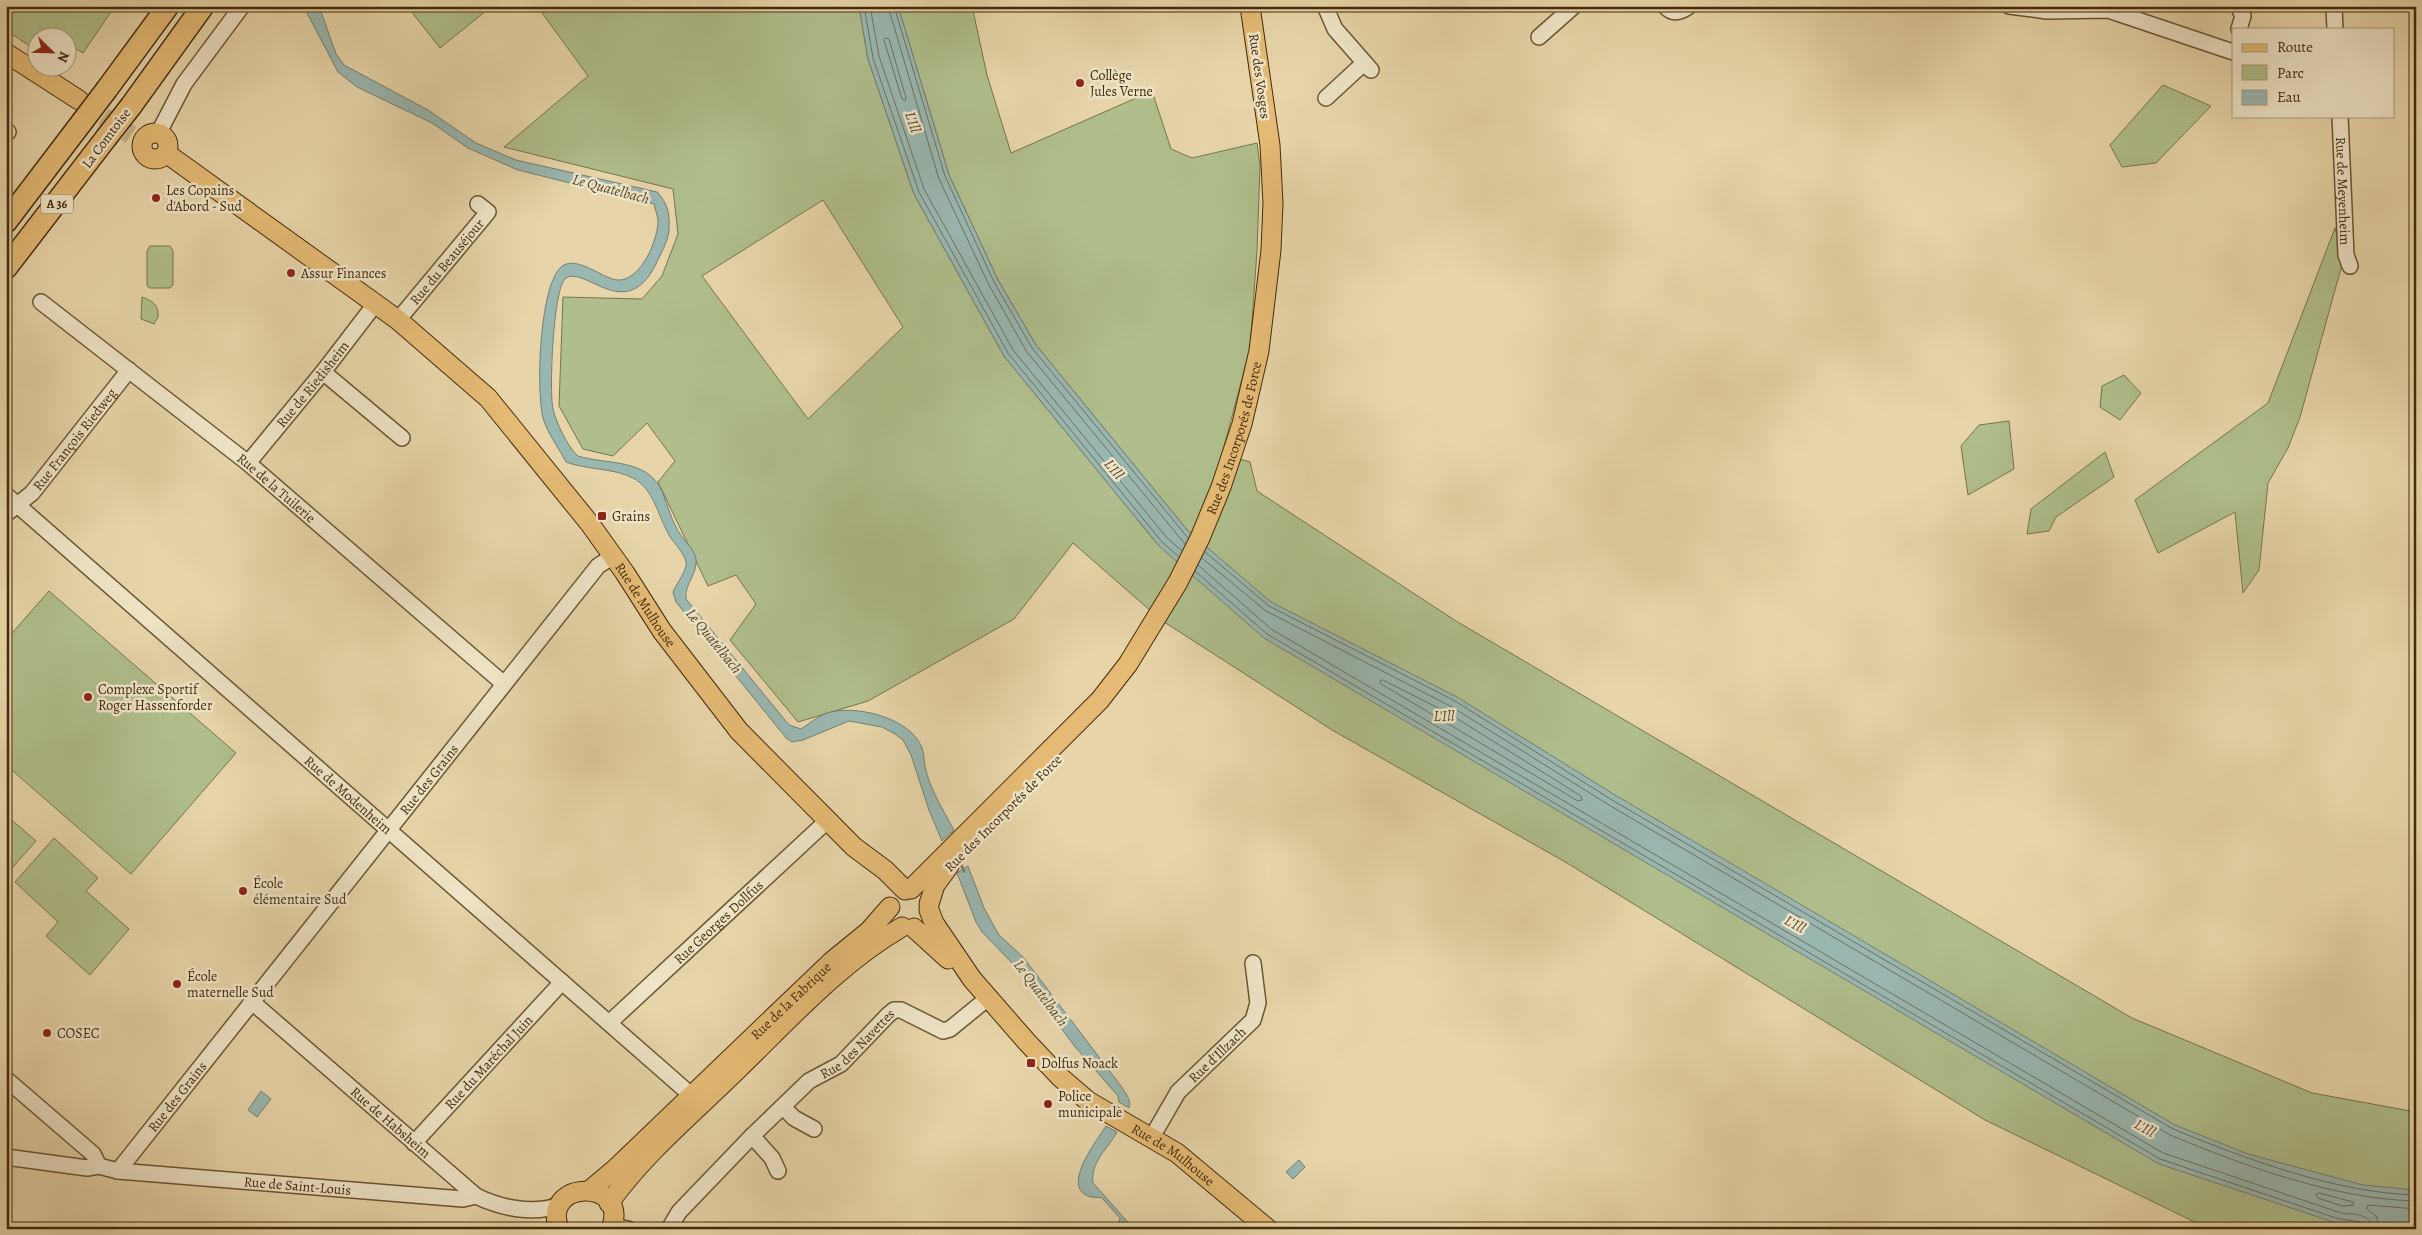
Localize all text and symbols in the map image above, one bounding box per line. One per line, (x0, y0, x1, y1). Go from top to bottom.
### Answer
north arrow (28, 28, 78, 78)
legend (2232, 28, 2394, 118)
street label: Rue des Vosges (1244, 32, 1275, 120)
text: Route (2277, 37, 2313, 57)
text: N (53, 48, 74, 65)
text: Parc (2277, 63, 2304, 83)
place label: Collège Jules Verne (1090, 66, 1153, 101)
marker: Collège Jules Verne (1074, 77, 1086, 89)
text: Eau (2277, 87, 2302, 107)
street label: La Comtoise (77, 104, 135, 172)
water label: L'Ill (900, 109, 926, 135)
street label: Rue de Meyenheim (2331, 136, 2355, 246)
water label: Le Quatelbach (570, 169, 652, 209)
place label: Les Copains d'Abord - Sud (166, 181, 243, 216)
marker: Les Copains d'Abord - Sud (150, 192, 162, 204)
road number: A 36 (41, 194, 73, 213)
street label: Rue du Beauséjour (406, 214, 489, 309)
place label: Assur Finances (300, 264, 386, 283)
marker: Assur Finances (285, 267, 297, 279)
street label: Rue de Riedisheim (272, 337, 354, 432)
street label: Rue des Incorporés de Force (1202, 360, 1266, 518)
street label: Rue François Riedweg (29, 384, 121, 495)
street label: Rue de la Tuilerie (233, 449, 320, 527)
water label: L'Ill (1100, 454, 1129, 484)
place label: Grains (612, 507, 650, 526)
marker: Grains (596, 510, 608, 522)
street label: Rue de Mulhouse (610, 559, 680, 651)
water label: Le Quatelbach (681, 604, 747, 678)
place label: Complexe Sportif Roger Hassenforder (98, 680, 213, 715)
marker: Complexe Sportif Roger Hassenforder (82, 691, 94, 703)
water label: L'Ill (1433, 706, 1455, 726)
street label: Rue des Grains (395, 740, 463, 819)
street label: Rue des Incorporés de Force (940, 750, 1066, 876)
street label: Rue de Modenheim (300, 752, 396, 839)
place label: École élémentaire Sud (253, 874, 347, 909)
street label: Rue Georges Dollfus (670, 876, 768, 968)
marker: École élémentaire Sud (237, 885, 249, 897)
water label: L'Ill (1781, 910, 1809, 938)
water label: Le Quatelbach (1009, 955, 1073, 1031)
street label: Rue de la Fabrique (747, 958, 835, 1044)
place label: École maternelle Sud (187, 967, 274, 1002)
marker: École maternelle Sud (171, 978, 183, 990)
street label: Rue des Navettes (817, 1004, 899, 1084)
street label: Rue du Maréchal Juin (441, 1011, 537, 1114)
street label: Rue d'Illzach (1184, 1022, 1251, 1087)
place label: COSEC (57, 1024, 100, 1043)
marker: COSEC (41, 1027, 53, 1039)
place label: Dolfus Noack (1041, 1054, 1118, 1073)
marker: Dolfus Noack (1025, 1057, 1037, 1069)
street label: Rue des Grains (144, 1058, 211, 1136)
street label: Rue de Habsheim (346, 1083, 435, 1163)
place label: Police municipale (1058, 1087, 1122, 1122)
marker: Police municipale (1042, 1098, 1054, 1110)
water label: L'Ill (2131, 1114, 2159, 1142)
street label: Rue de Mulhouse (1128, 1119, 1219, 1191)
street label: Rue de Saint-Louis (243, 1172, 352, 1200)

